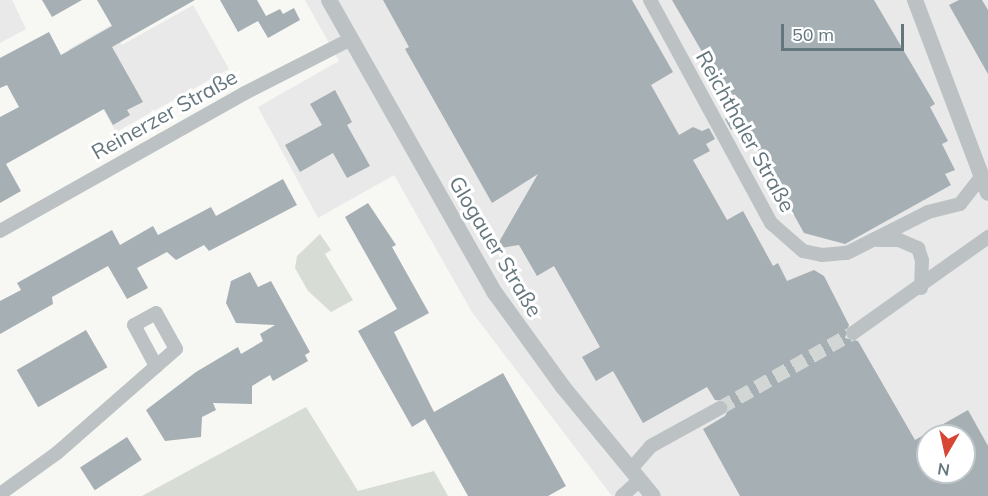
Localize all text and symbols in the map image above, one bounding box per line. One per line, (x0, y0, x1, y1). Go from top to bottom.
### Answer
scale bar (784, 12, 907, 50)
text: 50 m (792, 23, 834, 46)
street label: Reichthaler Straße (691, 46, 801, 216)
street label: Reinerzer Straße (87, 64, 241, 164)
street label: Glogauer Straße (444, 171, 548, 321)
north arrow (916, 424, 976, 484)
text: N (936, 459, 951, 481)

